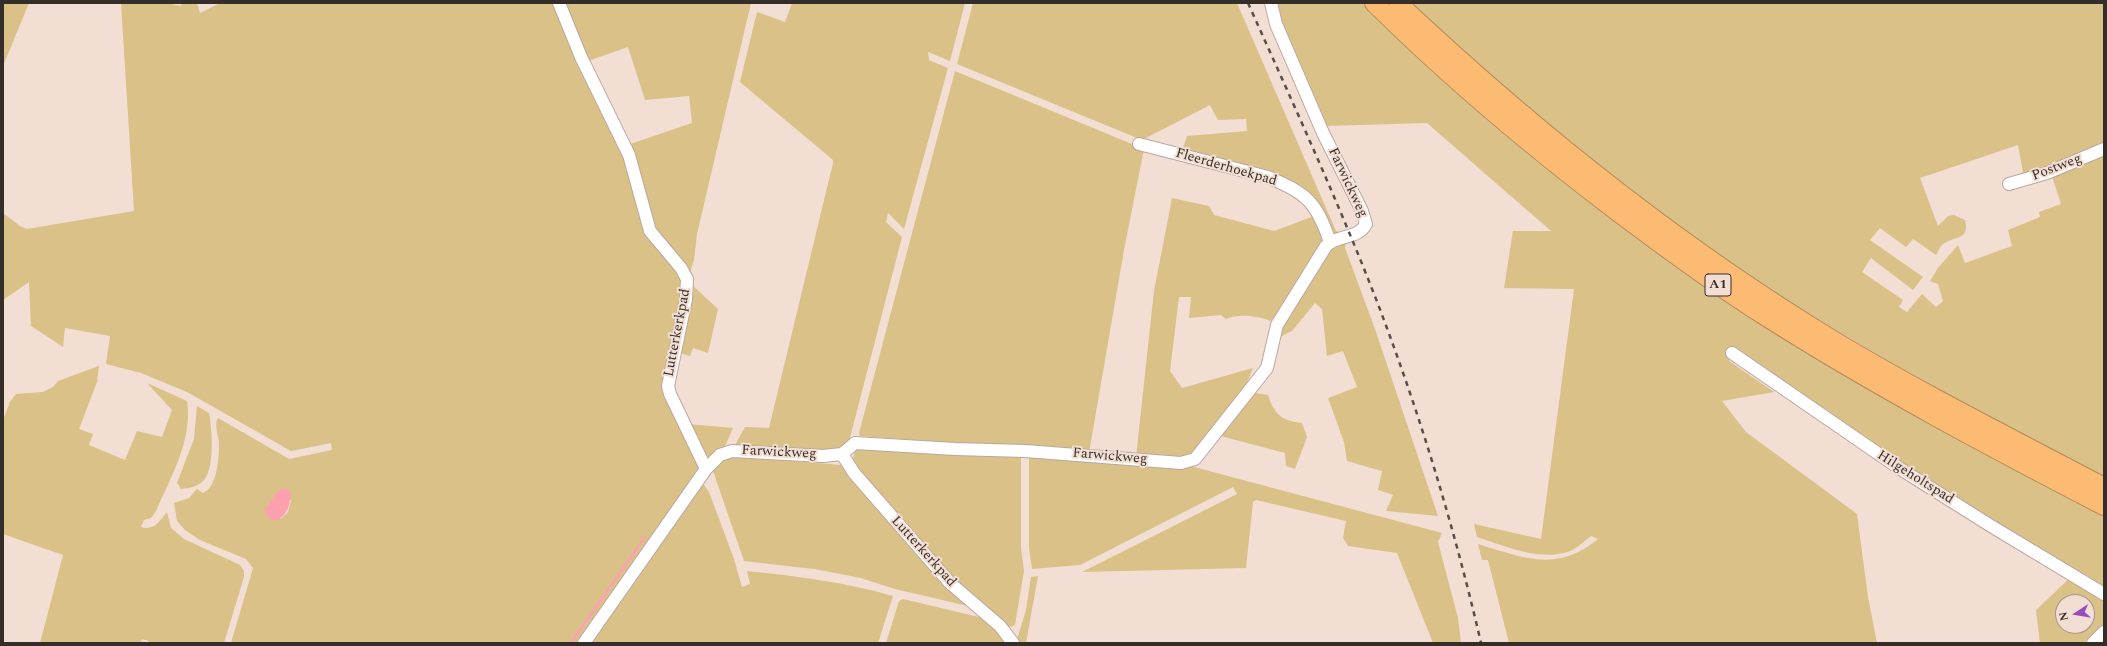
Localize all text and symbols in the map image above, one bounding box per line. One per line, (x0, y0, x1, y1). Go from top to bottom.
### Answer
street label: Fleerderhoekpad (1173, 145, 1279, 191)
street label: Farwickweg (1324, 145, 1370, 221)
street label: Postweg (2030, 151, 2084, 185)
road number: A1 (1705, 274, 1731, 296)
street label: Lutterkerkpad (661, 288, 695, 378)
street label: Farwickweg (741, 443, 817, 463)
street label: Farwickweg (1072, 445, 1148, 469)
street label: Hilgeholtspad (1873, 448, 1957, 508)
street label: Lutterkerkpad (887, 513, 959, 591)
north arrow (2055, 594, 2095, 634)
text: N (2055, 610, 2073, 623)

